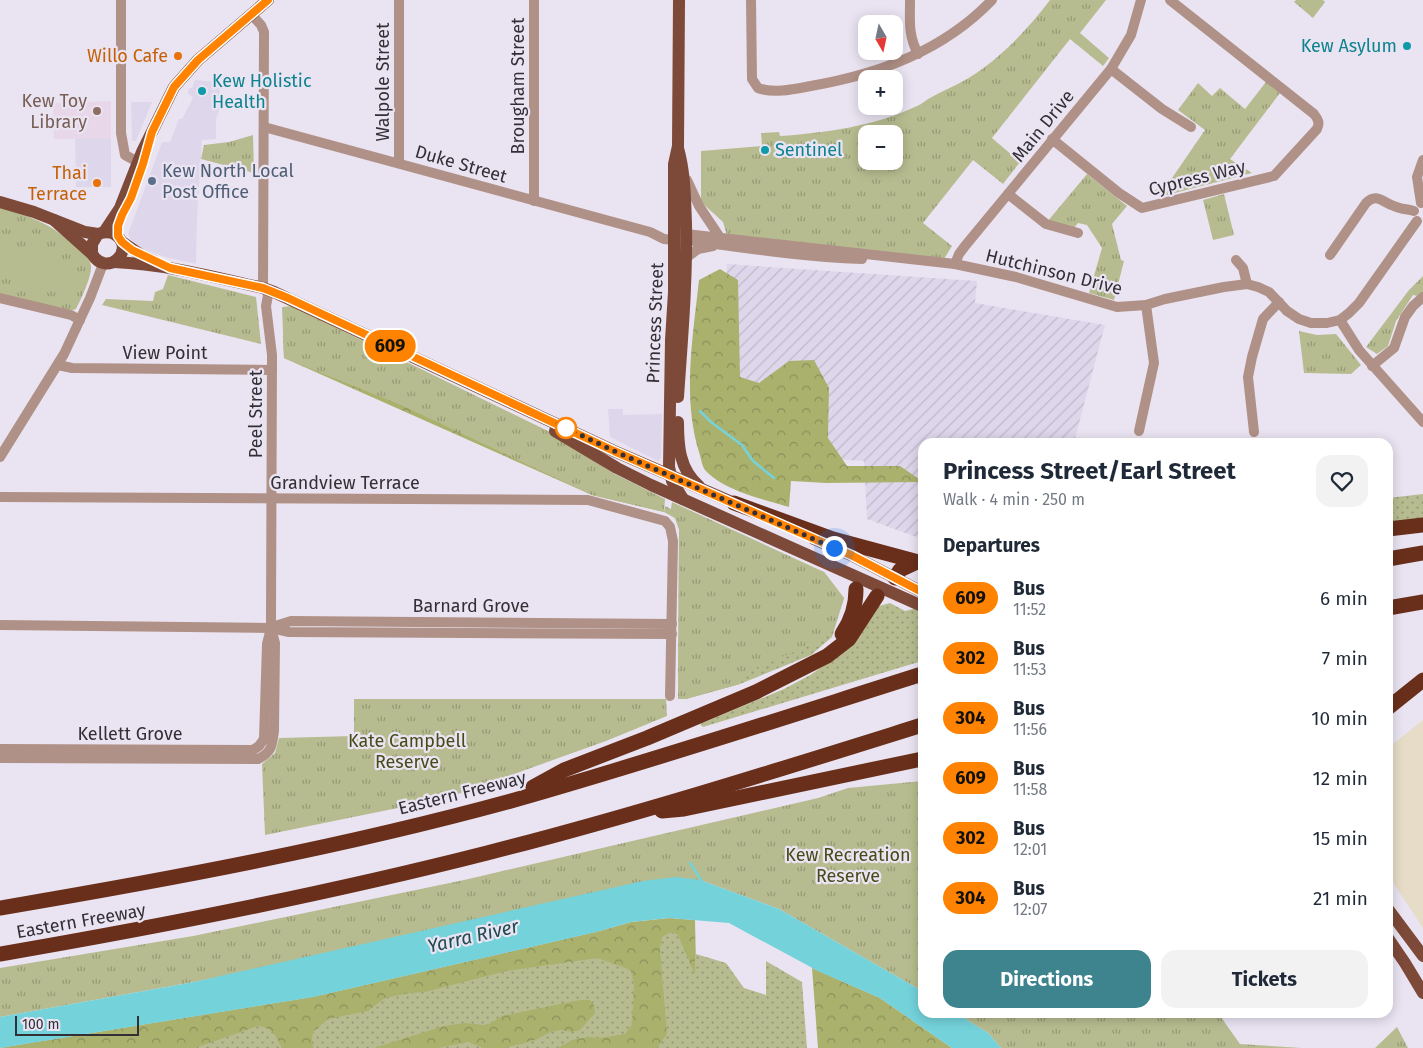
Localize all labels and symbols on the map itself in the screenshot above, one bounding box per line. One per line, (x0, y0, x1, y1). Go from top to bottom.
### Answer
north arrow (858, 15, 902, 60)
street label: Brougham Street (507, 17, 529, 155)
street label: Walpole Street (372, 22, 394, 142)
place label: Kew Asylum (1301, 35, 1397, 57)
marker: Kew Asylum (1401, 40, 1413, 52)
place label: Willo Cafe (87, 45, 168, 67)
marker: Willo Cafe (172, 50, 184, 62)
place label: Kew Holistic Health (212, 70, 312, 113)
marker: Kew Holistic Health (196, 85, 208, 97)
street label: Main Drive (1007, 86, 1079, 166)
place label: Kew Toy Library (22, 90, 87, 133)
marker: Kew Toy Library (91, 105, 103, 117)
place label: Sentinel (775, 139, 842, 161)
street label: Duke Street (413, 140, 510, 188)
marker: Sentinel (759, 144, 771, 156)
street label: Cypress Way (1146, 155, 1248, 201)
place label: Kew North Local Post Office (162, 160, 294, 203)
place label: Thai Terrace (28, 162, 87, 205)
marker: Kew North Local Post Office (146, 175, 158, 187)
marker: Thai Terrace (91, 177, 103, 189)
street label: Hutchinson Drive (983, 244, 1125, 300)
street label: Princess Street (642, 262, 668, 384)
line badge: 609 (361, 330, 419, 362)
street label: View Point (122, 342, 208, 364)
street label: Peel Street (245, 369, 267, 458)
unlabelled marker (555, 417, 577, 439)
street label: Grandview Terrace (270, 472, 420, 494)
your location (822, 536, 847, 561)
street label: Barnard Grove (413, 595, 529, 617)
street label: Kellett Grove (78, 723, 183, 745)
park label: Kate Campbell Reserve (348, 730, 466, 773)
street label: Eastern Freeway (396, 766, 528, 820)
park label: Kew Recreation Reserve (785, 844, 911, 887)
street label: Eastern Freeway (15, 899, 148, 943)
water label: Yarra River (425, 914, 521, 958)
scale bar (15, 1013, 139, 1036)

